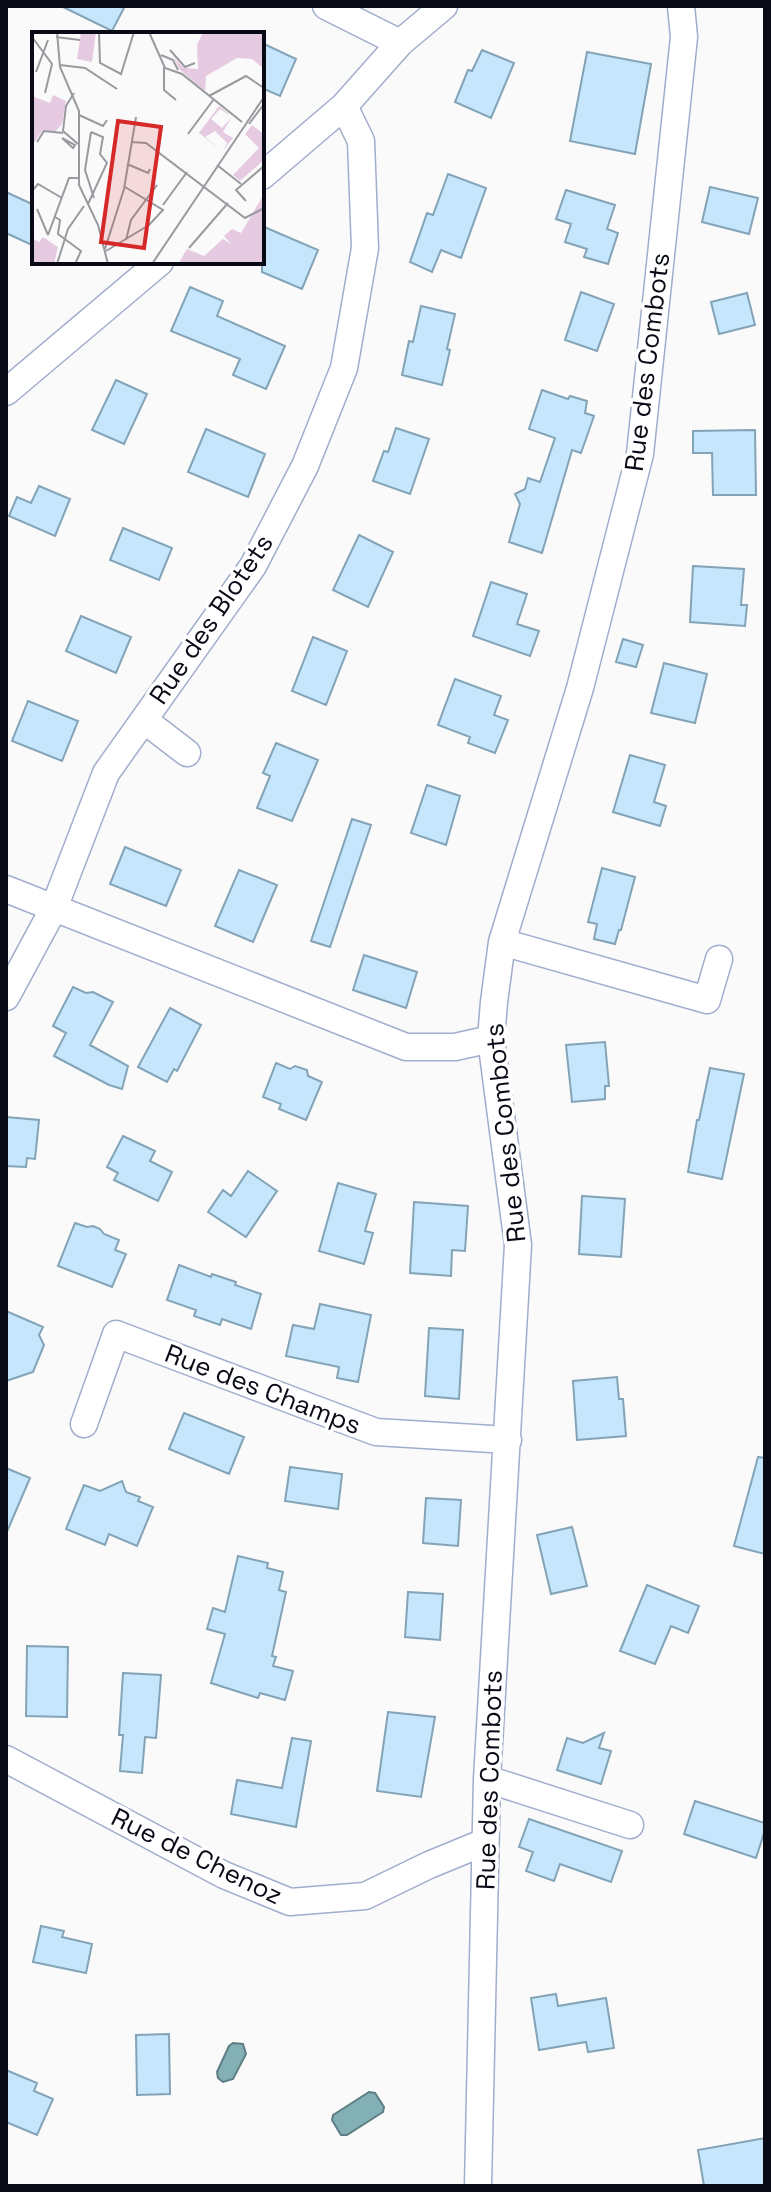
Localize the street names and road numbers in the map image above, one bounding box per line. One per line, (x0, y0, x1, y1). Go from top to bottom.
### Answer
street label: Rue des Combots (617, 251, 677, 473)
street label: Rue des Blotets (142, 527, 280, 711)
street label: Rue des Combots (477, 1022, 533, 1244)
street label: Rue des Champs (160, 1336, 366, 1442)
street label: Rue des Combots (468, 1669, 510, 1891)
street label: Rue de Chenoz (106, 1800, 288, 1912)

